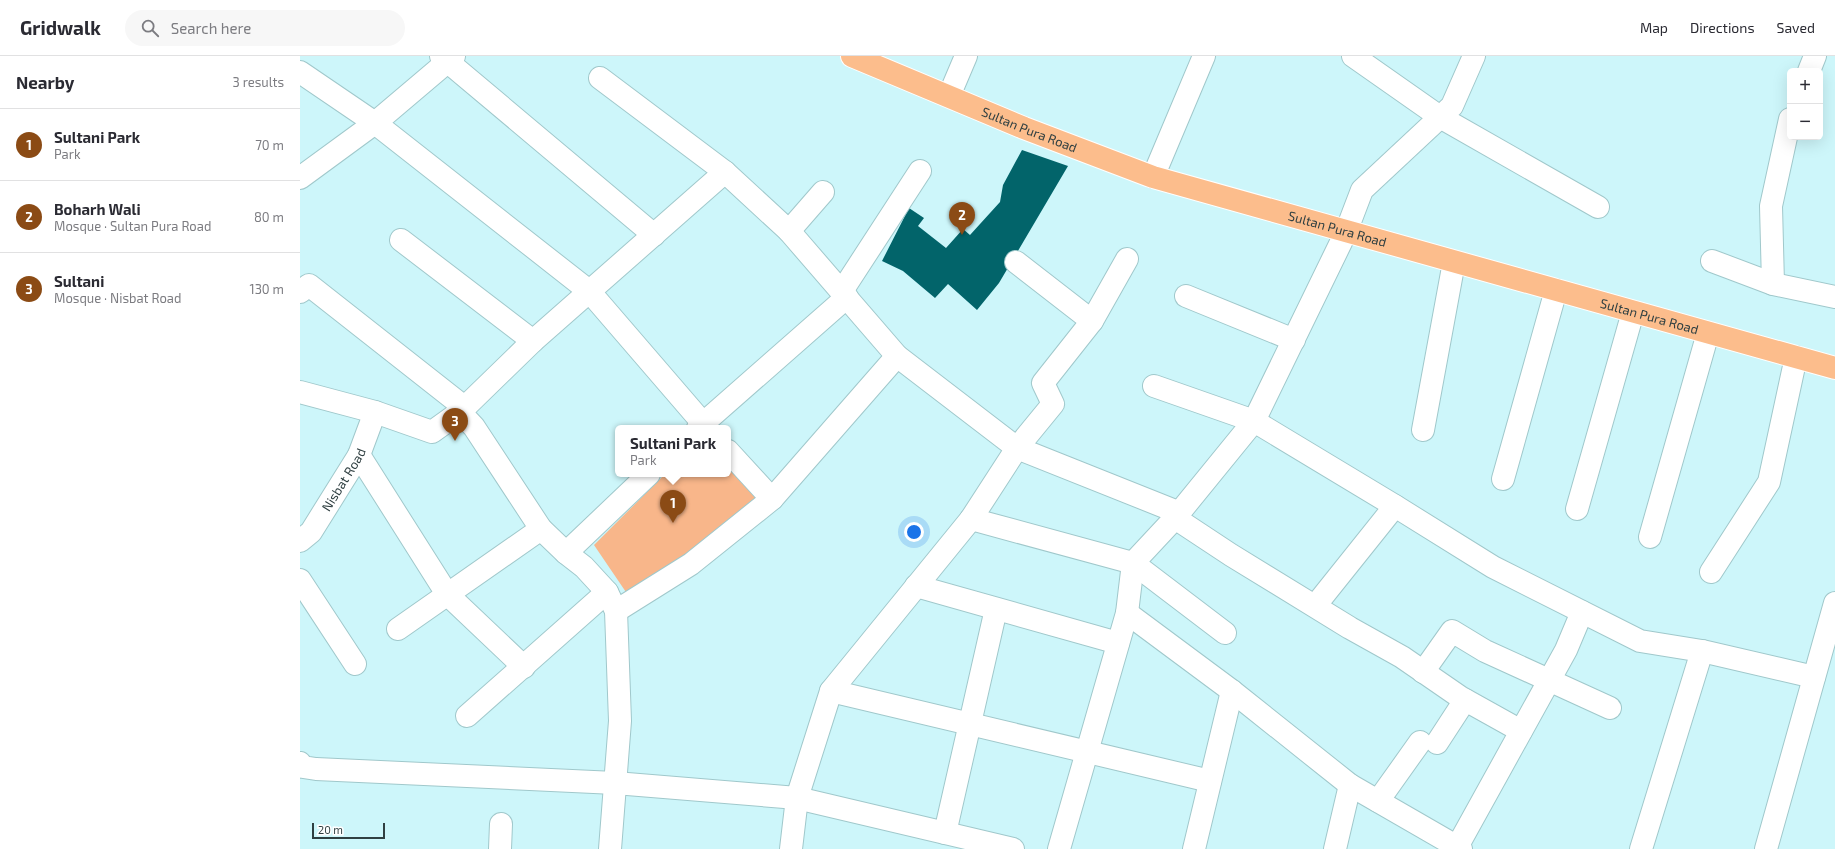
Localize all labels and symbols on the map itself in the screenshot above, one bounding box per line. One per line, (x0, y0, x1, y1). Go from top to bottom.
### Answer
street label: Sultan Pura Road (979, 103, 1079, 155)
pin: 2 (949, 202, 975, 235)
street label: Sultan Pura Road (1286, 207, 1388, 250)
street label: Sultan Pura Road (1598, 295, 1700, 337)
pin: 3 (442, 408, 468, 441)
street label: Nisbat Road (318, 446, 369, 514)
pin: 1 (660, 490, 686, 523)
your location (904, 522, 924, 542)
scale bar (312, 821, 385, 840)

